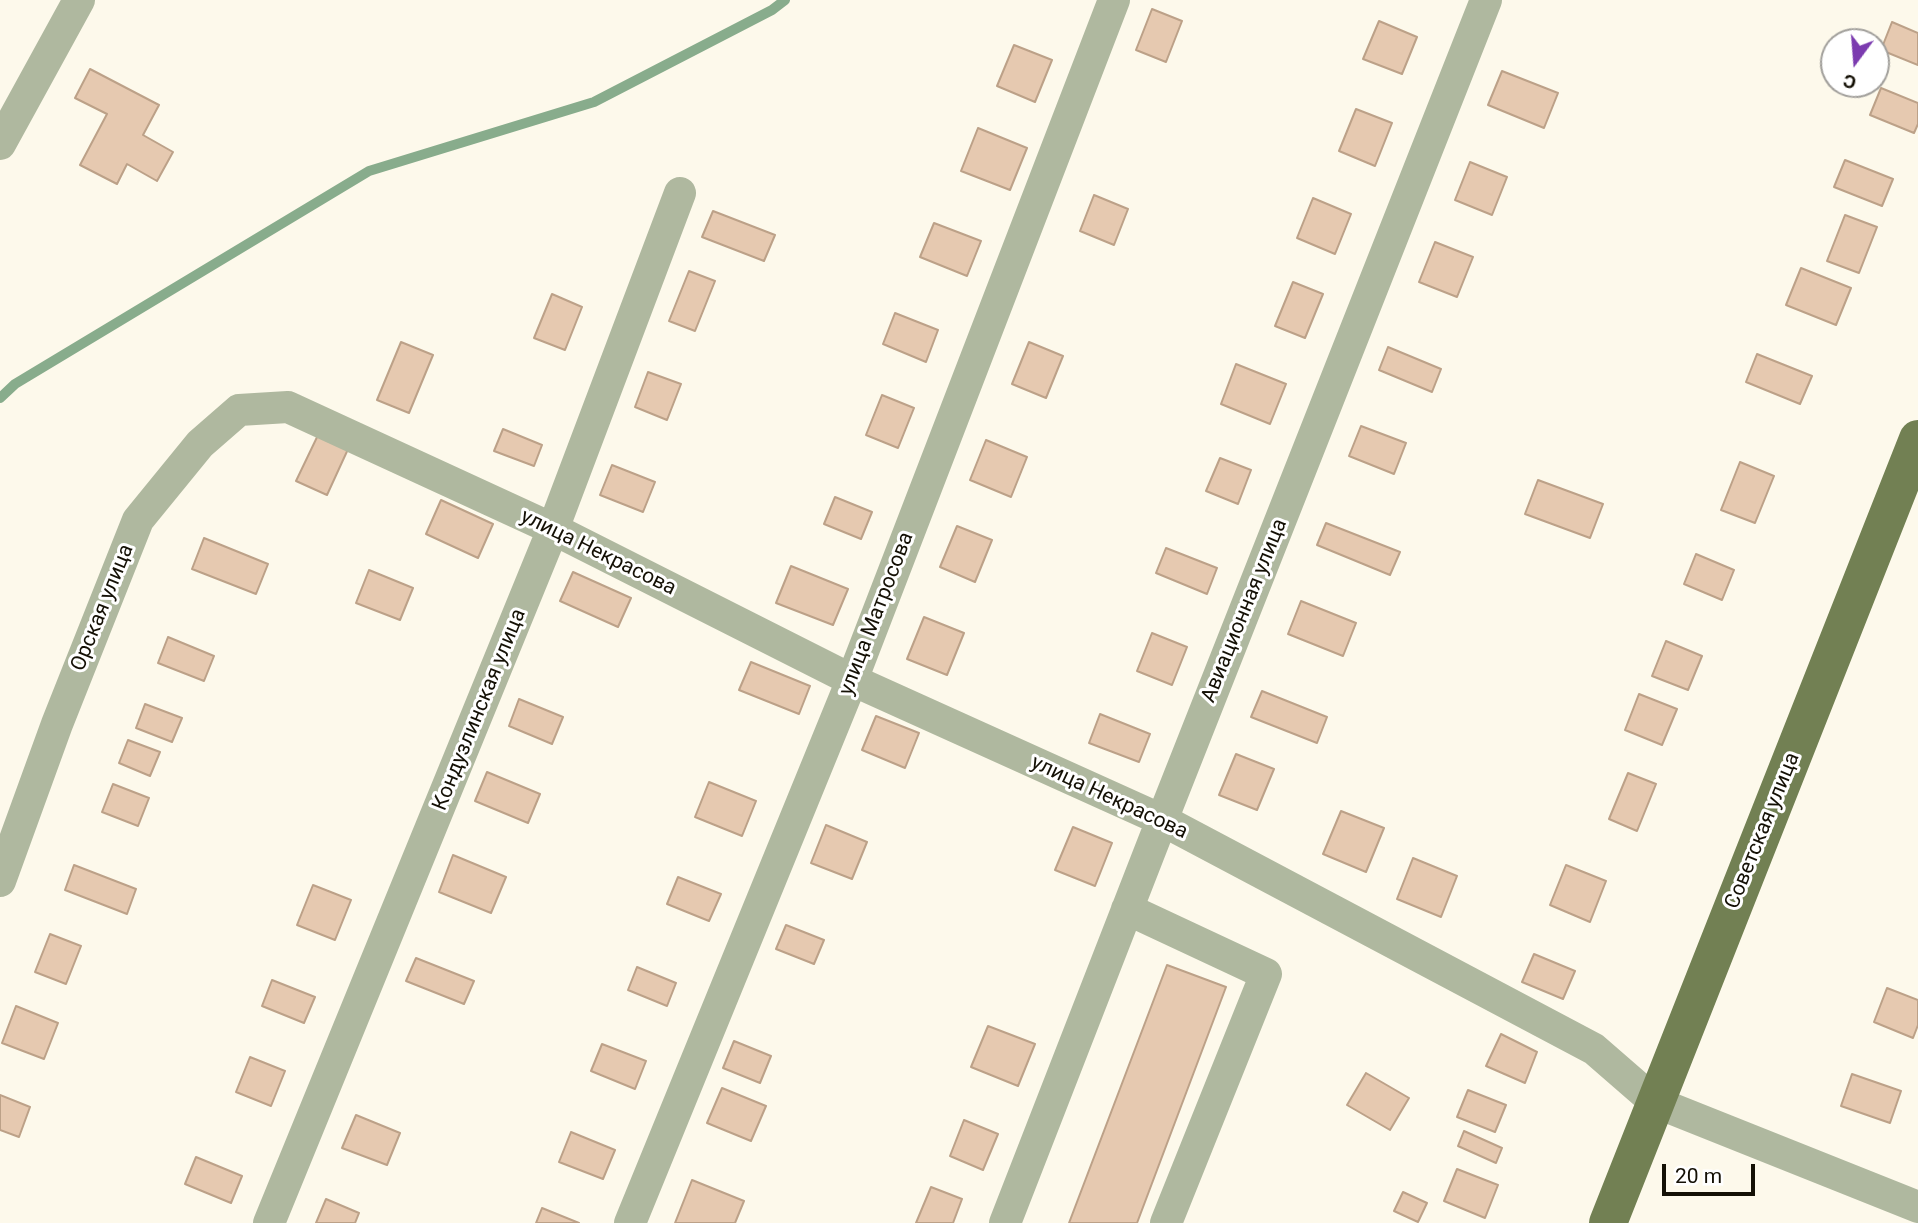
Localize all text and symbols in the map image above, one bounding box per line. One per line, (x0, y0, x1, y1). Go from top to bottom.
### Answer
north arrow (1820, 28, 1890, 98)
text: С (1840, 69, 1859, 95)
street label: улица Некрасова (516, 504, 680, 602)
street label: Авиационная улица (1197, 515, 1293, 707)
street label: улица Матросова (834, 529, 920, 699)
street label: Орская улица (66, 541, 140, 675)
street label: Кондузлинская улица (428, 606, 532, 814)
street label: Советская улица (1720, 749, 1806, 913)
street label: улица Некрасова (1027, 751, 1191, 845)
scale bar (1666, 1150, 1759, 1194)
text: 20 m (1675, 1164, 1722, 1188)

